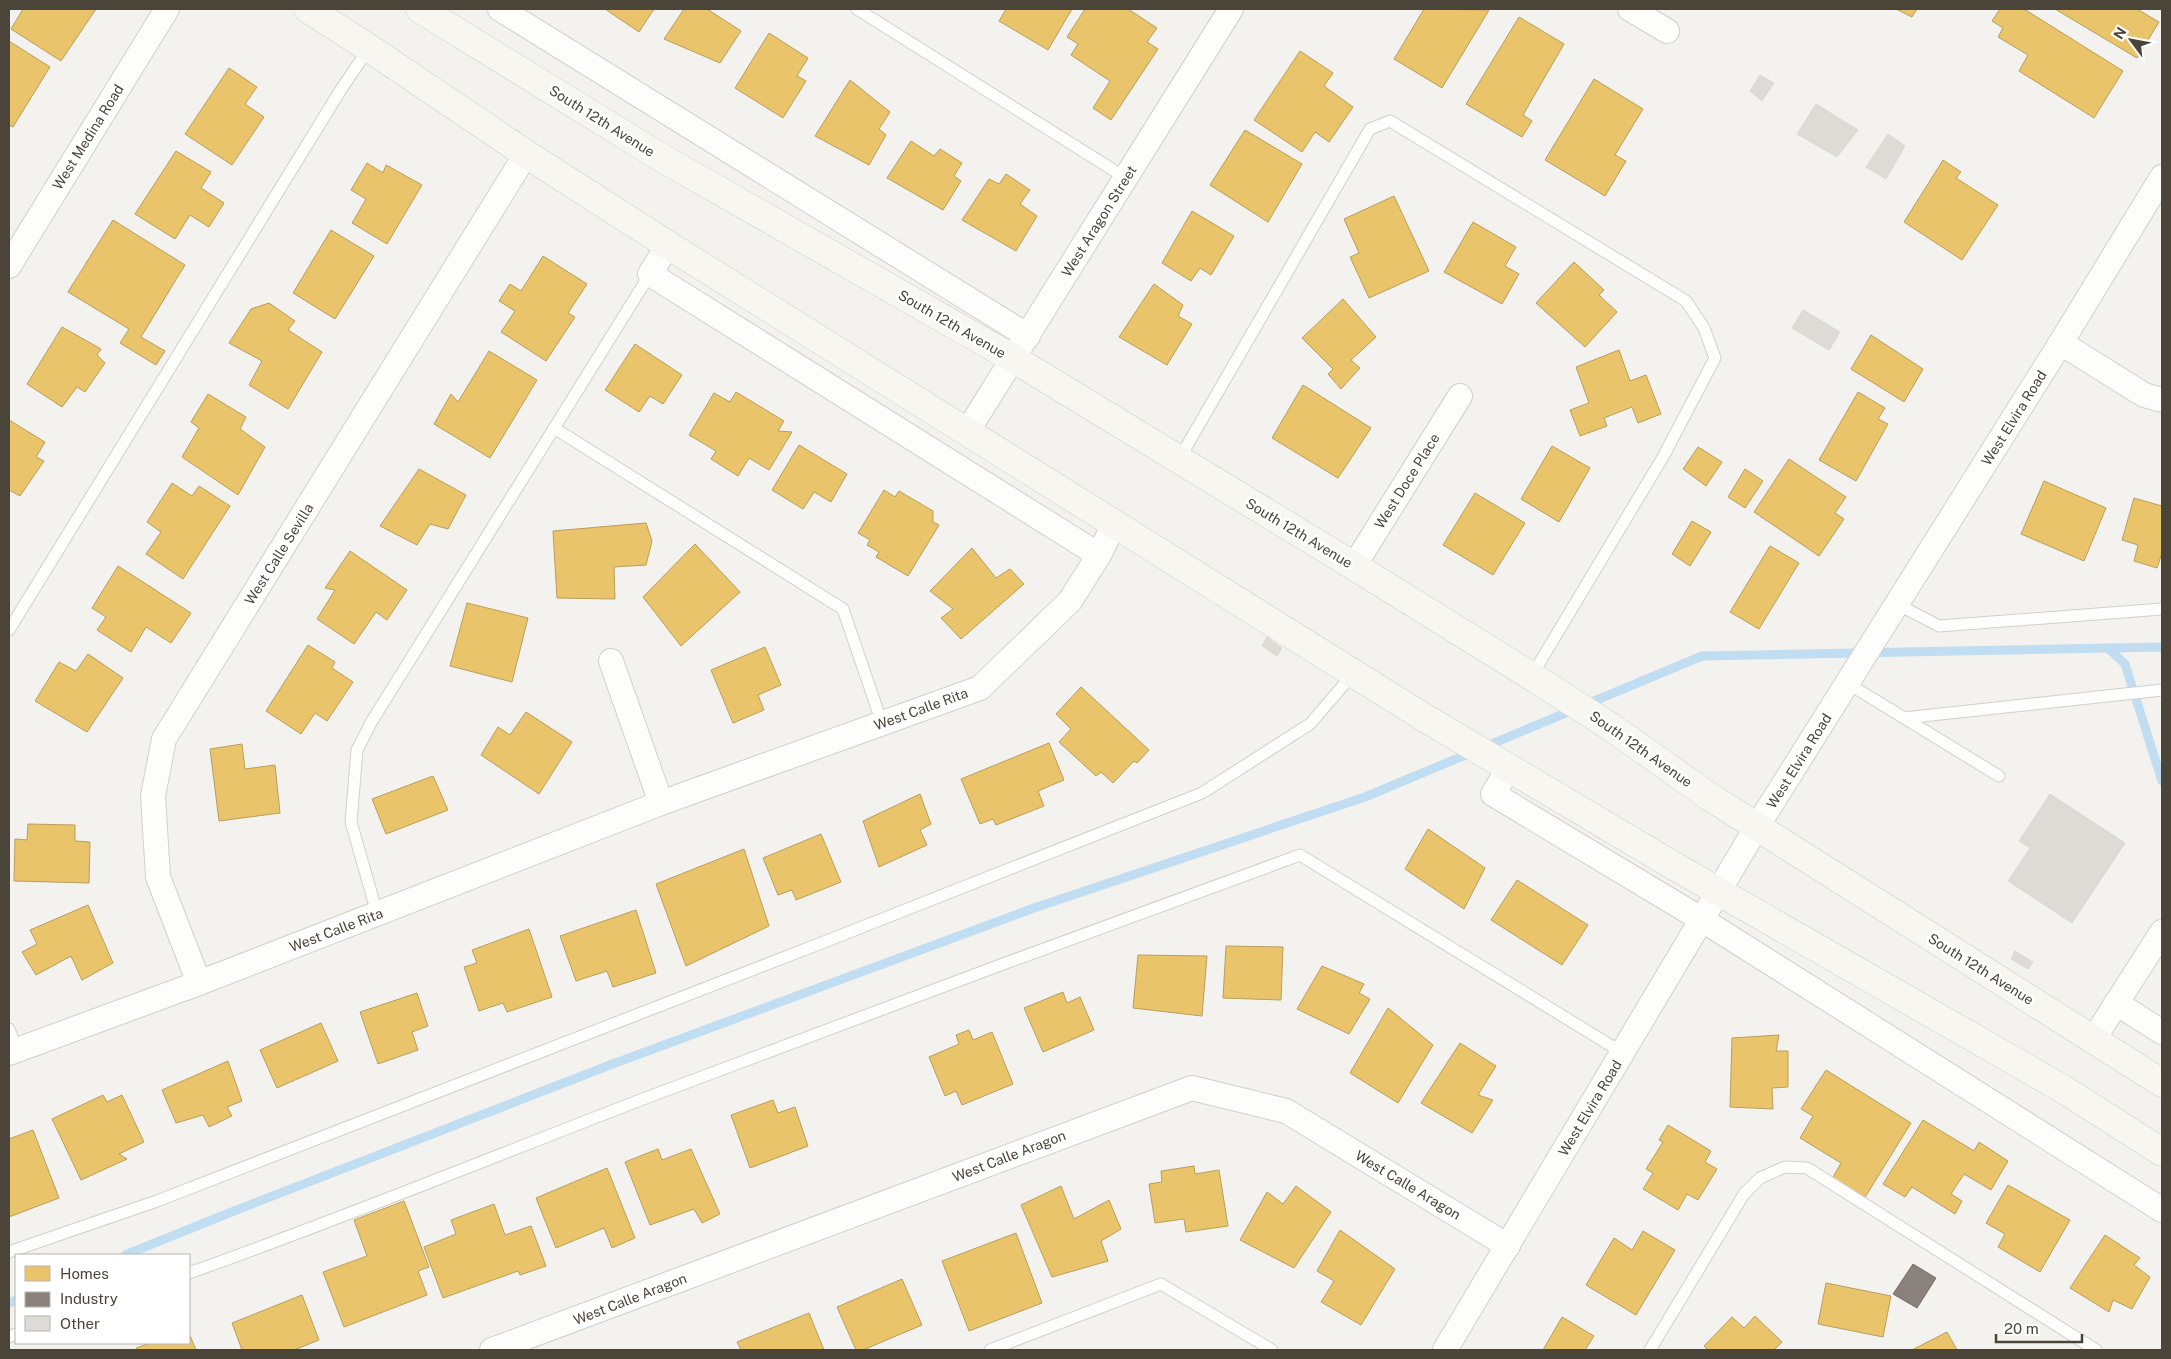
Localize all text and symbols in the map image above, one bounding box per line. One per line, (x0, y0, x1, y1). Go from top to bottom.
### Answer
north arrow (2106, 15, 2156, 65)
text: N (2110, 24, 2130, 42)
street label: West Medina Road (49, 81, 127, 193)
street label: South 12th Avenue (546, 82, 658, 160)
street label: West Aragon Street (1058, 162, 1140, 280)
street label: South 12th Avenue (895, 287, 1009, 361)
street label: West Elvira Road (1978, 368, 2050, 468)
street label: West Doce Place (1371, 430, 1443, 532)
street label: South 12th Avenue (1243, 495, 1355, 571)
street label: West Calle Sevilla (241, 500, 317, 608)
street label: West Calle Rita (872, 685, 970, 733)
street label: South 12th Avenue (1587, 708, 1695, 790)
street label: West Elvira Road (1763, 711, 1835, 811)
street label: West Calle Rita (287, 905, 385, 955)
street label: South 12th Avenue (1925, 930, 2037, 1008)
street label: West Elvira Road (1555, 1057, 1625, 1159)
street label: West Calle Aragon (950, 1127, 1068, 1185)
street label: West Calle Aragon (1352, 1147, 1464, 1223)
legend (15, 1254, 190, 1344)
text: Homes (60, 1265, 109, 1282)
street label: West Calle Aragon (571, 1270, 689, 1328)
text: Industry (60, 1290, 118, 1307)
scale bar (1996, 1312, 2082, 1344)
text: Other (60, 1315, 100, 1332)
text: 20 m (2004, 1320, 2039, 1337)

